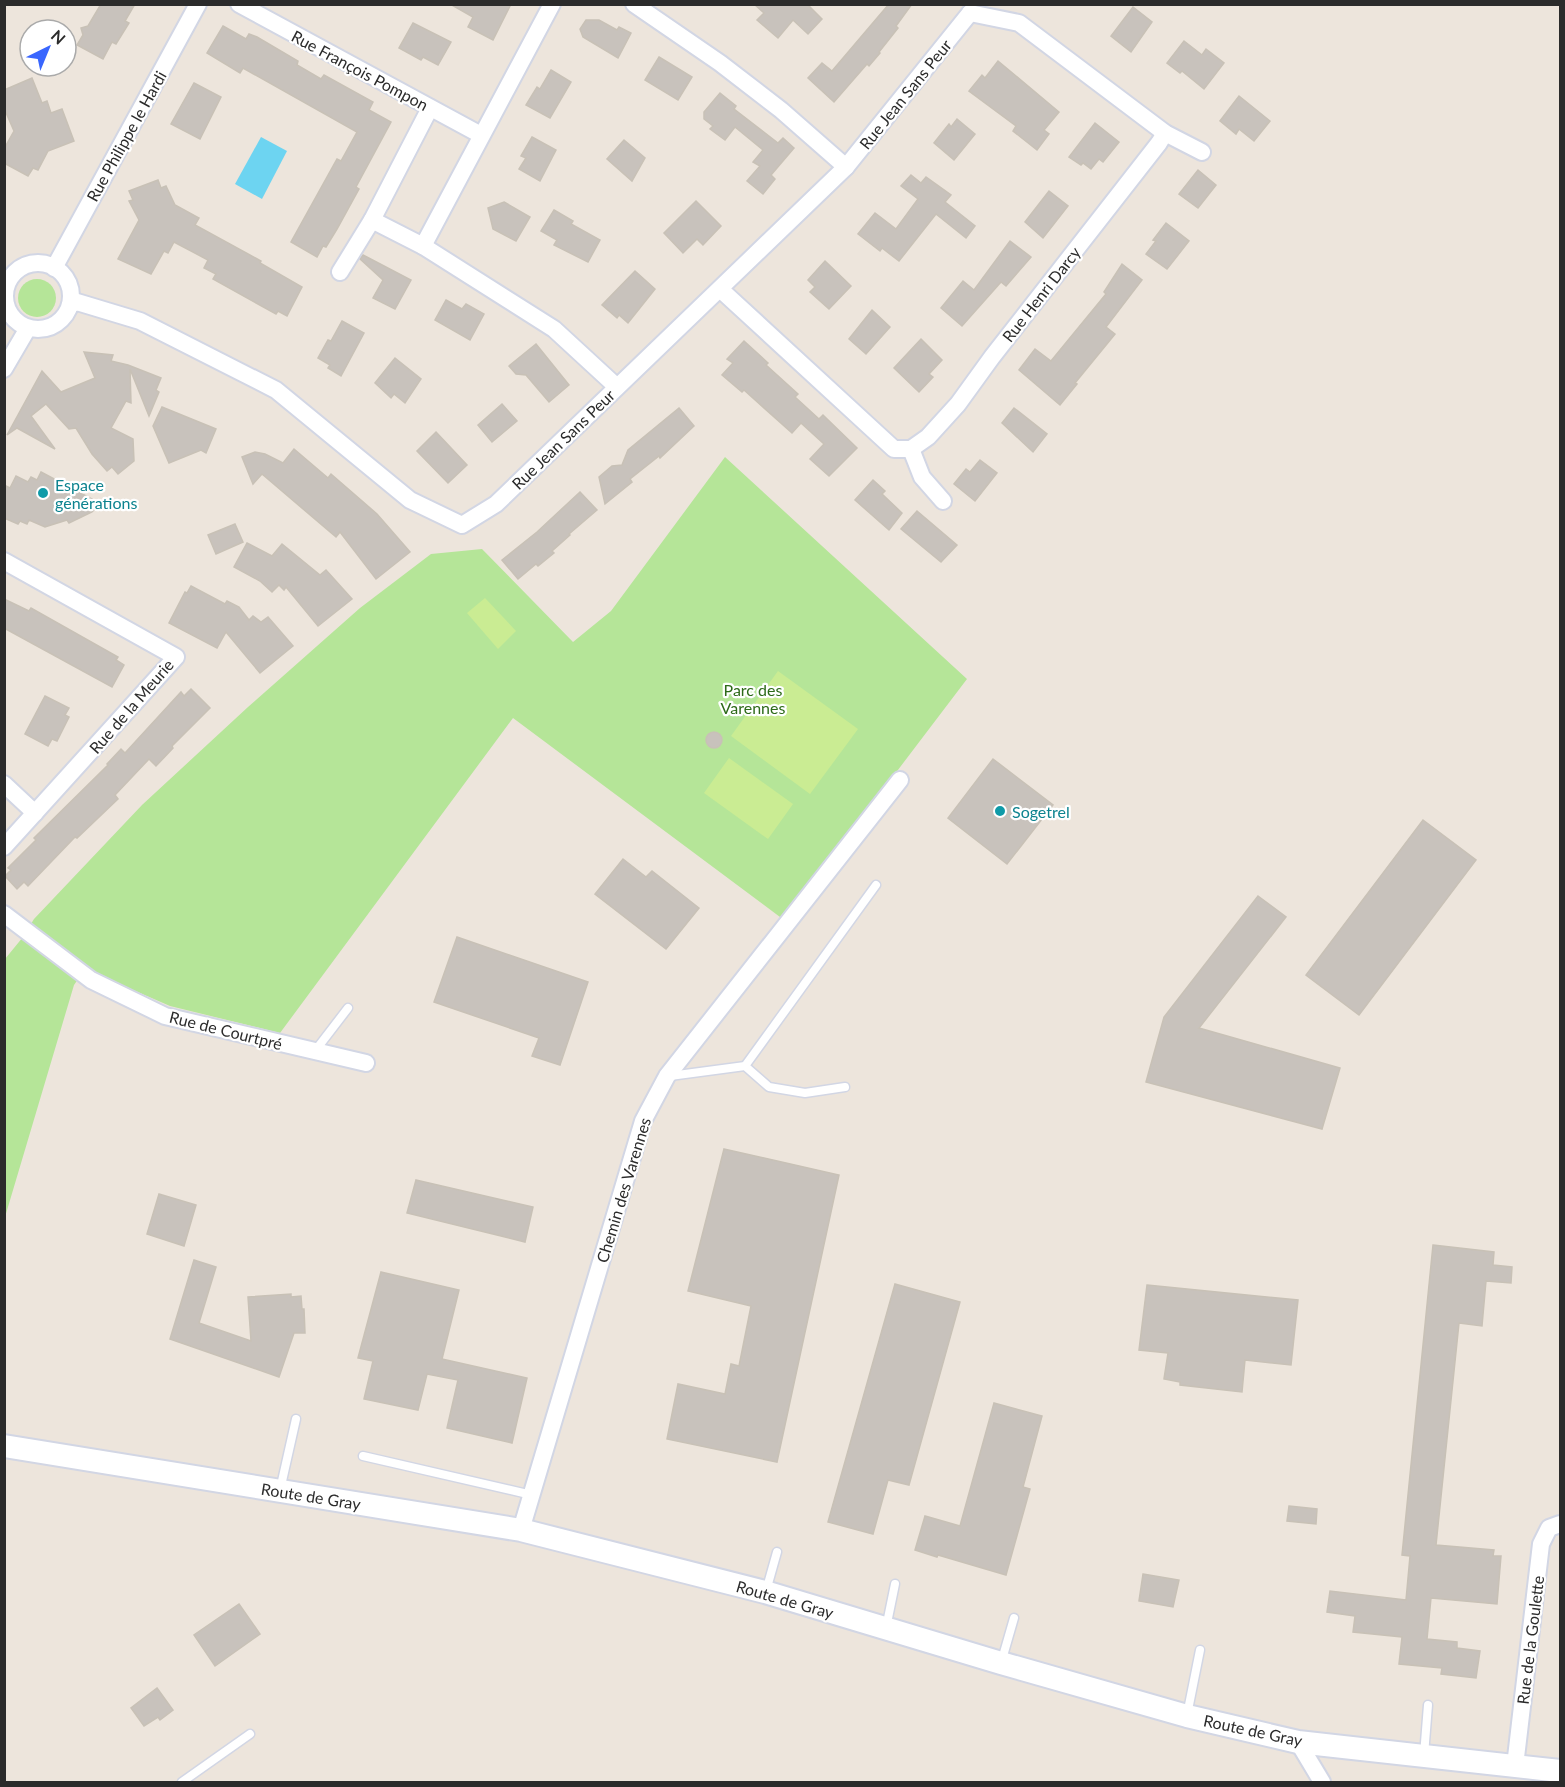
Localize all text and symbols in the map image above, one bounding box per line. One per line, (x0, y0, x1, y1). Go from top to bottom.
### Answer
north arrow (18, 18, 78, 78)
text: N (48, 26, 70, 48)
street label: Rue François Pompon (288, 26, 432, 114)
street label: Rue Jean Sans Peur (855, 35, 955, 153)
street label: Rue Philippe le Hardi (82, 67, 170, 205)
street label: Rue Henri Darcy (998, 242, 1085, 345)
street label: Rue Jean Sans Peur (508, 385, 618, 493)
place label: Espace générations (55, 475, 137, 512)
marker: Espace générations (36, 486, 50, 500)
street label: Rue de la Meurie (85, 655, 177, 757)
park label: Parc des Varennes (721, 680, 785, 717)
place label: Sogetrel (1012, 802, 1070, 821)
marker: Sogetrel (993, 804, 1007, 818)
street label: Rue de Courtpré (168, 1007, 284, 1053)
street label: Chemin des Varennes (592, 1115, 654, 1265)
street label: Route de Gray (260, 1479, 363, 1513)
street label: Rue de la Goulette (1513, 1575, 1547, 1705)
street label: Route de Gray (734, 1576, 837, 1622)
street label: Route de Gray (1202, 1710, 1305, 1750)

